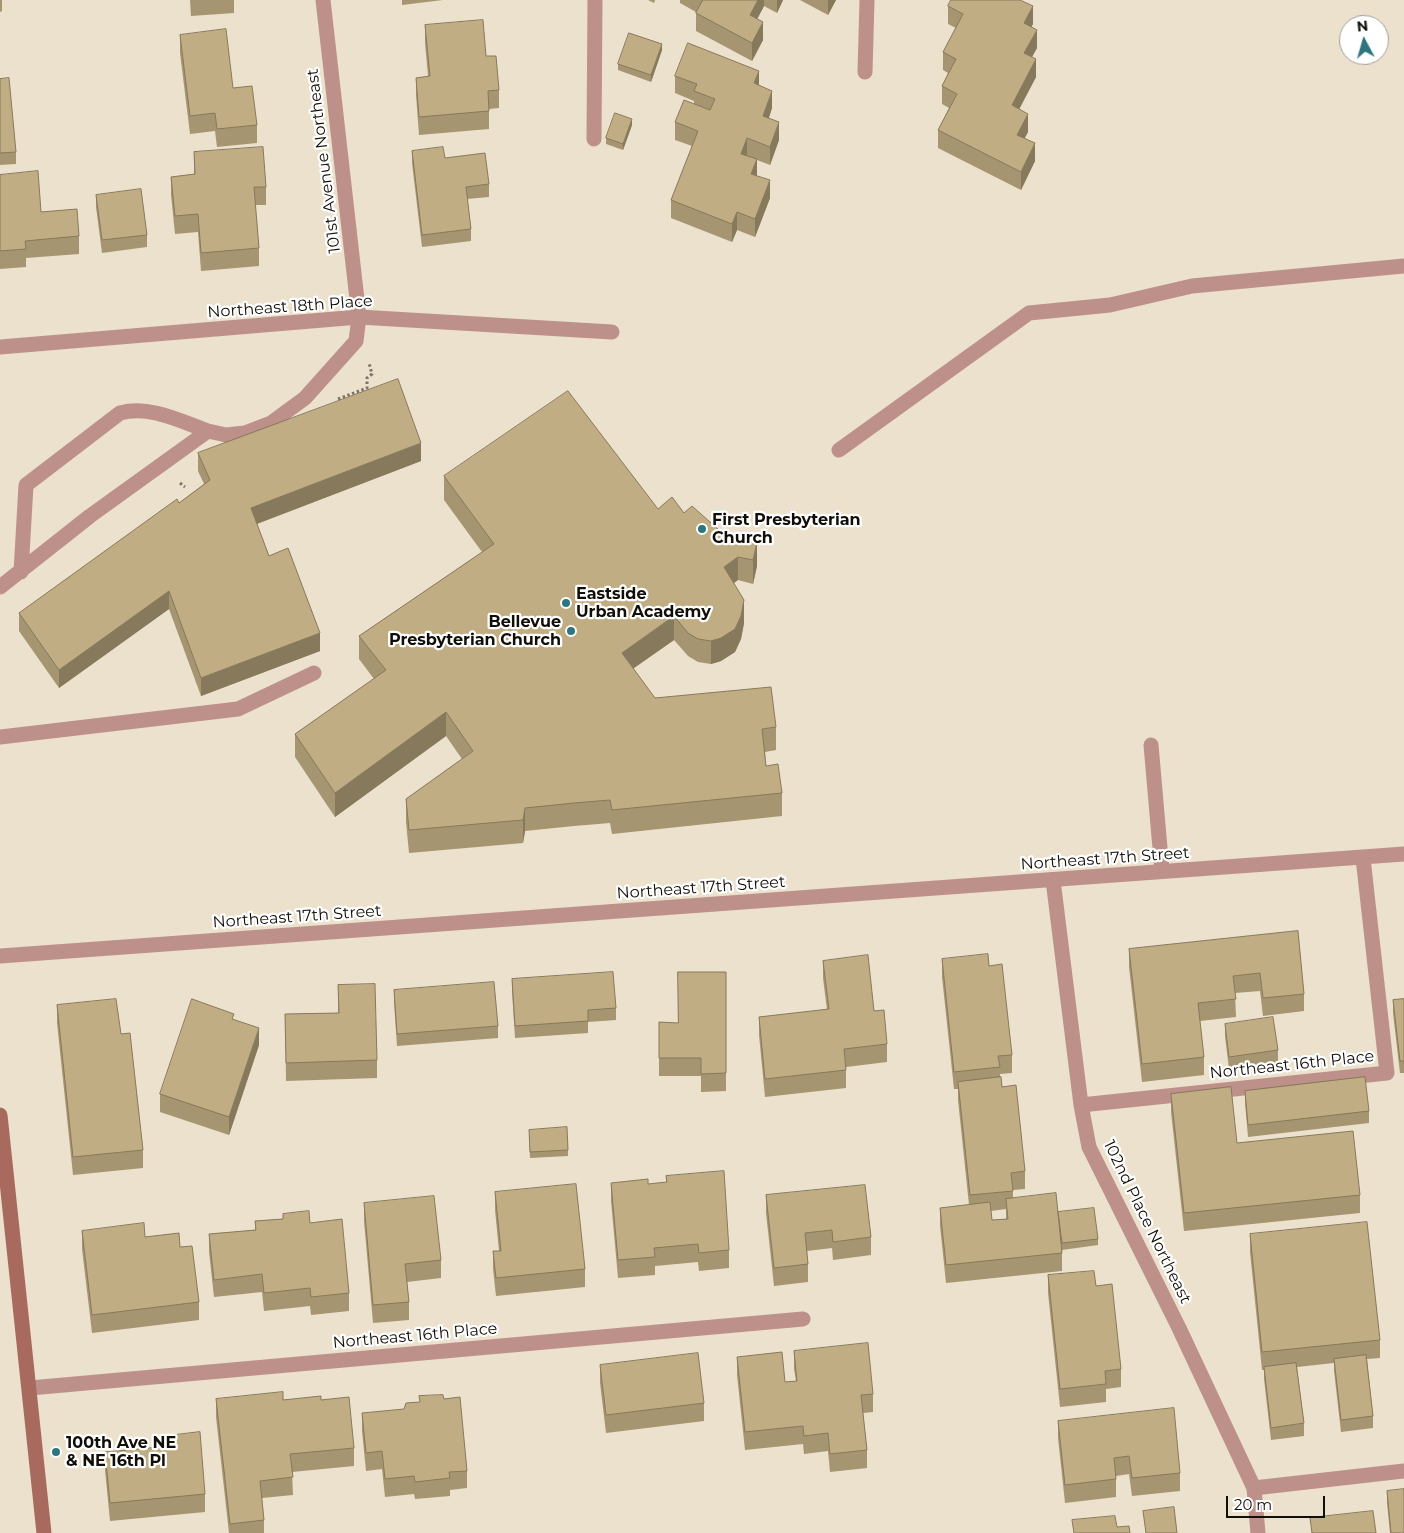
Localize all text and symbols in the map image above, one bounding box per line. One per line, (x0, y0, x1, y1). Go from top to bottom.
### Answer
north arrow (1339, 15, 1389, 65)
text: N (1356, 17, 1369, 36)
street label: 101st Avenue Northeast (303, 68, 345, 254)
street label: Northeast 18th Place (207, 292, 373, 322)
place label: First Presbyterian Church (712, 510, 861, 548)
marker: First Presbyterian Church (696, 523, 708, 535)
place label: Eastside Urban Academy (576, 584, 711, 622)
marker: Eastside Urban Academy (560, 597, 572, 609)
place label: Bellevue Presbyterian Church (389, 612, 561, 650)
marker: Bellevue Presbyterian Church (565, 625, 577, 637)
street label: Northeast 17th Street (1020, 844, 1190, 874)
street label: Northeast 17th Street (616, 873, 786, 903)
street label: Northeast 17th Street (212, 902, 382, 932)
street label: Northeast 16th Place (1209, 1047, 1375, 1083)
street label: 102nd Place Northeast (1099, 1137, 1195, 1307)
street label: Northeast 16th Place (332, 1319, 498, 1353)
place label: 100th Ave NE & NE 16th Pl (66, 1433, 176, 1471)
marker: 100th Ave NE & NE 16th Pl (50, 1446, 62, 1458)
scale bar (1229, 1486, 1328, 1518)
text: 20 m (1234, 1495, 1272, 1514)

